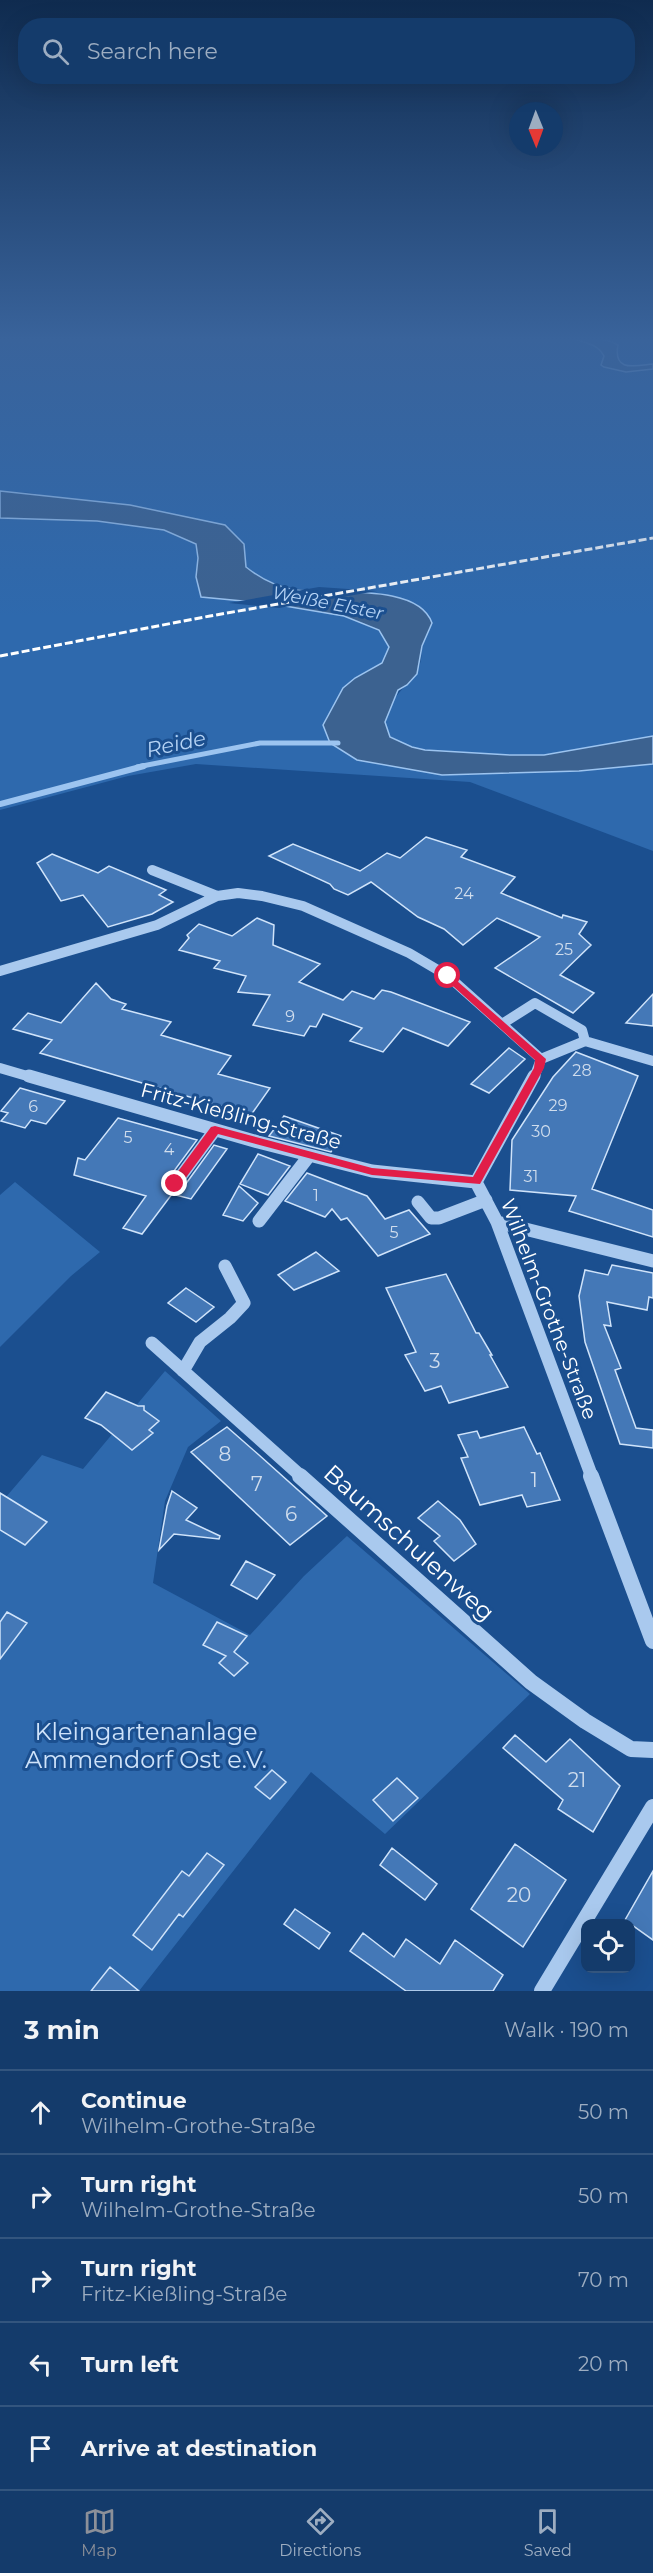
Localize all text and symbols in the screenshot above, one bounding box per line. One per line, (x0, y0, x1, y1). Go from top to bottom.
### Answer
search box (18, 18, 635, 84)
icon: search (39, 35, 72, 68)
text: Search here (87, 38, 218, 65)
north arrow (509, 102, 563, 156)
water label: Weiße Elster (271, 581, 386, 625)
water label: Reide (144, 725, 208, 762)
house number: 24 (454, 884, 474, 903)
house number: 25 (555, 940, 573, 959)
route start (434, 962, 460, 988)
house number: 9 (285, 1007, 295, 1026)
house number: 28 (572, 1061, 592, 1080)
street label: Fritz-Kießling-Straße (138, 1078, 344, 1154)
house number: 29 (549, 1096, 567, 1115)
house number: 6 (28, 1097, 38, 1116)
house number: 30 (531, 1122, 551, 1141)
house number: 5 (123, 1128, 133, 1147)
house number: 4 (164, 1140, 175, 1159)
house number: 31 (524, 1167, 538, 1186)
route end (161, 1170, 187, 1196)
house number: 1 (313, 1186, 319, 1205)
street label: Wilhelm-Grothe-Straße (496, 1195, 602, 1423)
house number: 5 (389, 1223, 399, 1242)
house number: 3 (429, 1349, 441, 1373)
house number: 8 (219, 1442, 231, 1466)
street label: Baumschulenweg (318, 1458, 501, 1627)
house number: 1 (530, 1468, 538, 1492)
house number: 7 (251, 1472, 263, 1496)
house number: 6 (285, 1502, 297, 1526)
park label: Kleingartenanlage Ammendorf Ost e.V. (25, 1717, 267, 1774)
house number: 21 (568, 1768, 586, 1792)
house number: 20 (507, 1883, 531, 1907)
map controls (581, 1919, 635, 1973)
button: locate (581, 1919, 635, 1973)
text: 3 min (24, 2014, 100, 2046)
text: Walk · 190 m (504, 2018, 629, 2042)
text: Continue (81, 2087, 187, 2114)
icon: ahead (24, 2096, 57, 2129)
text: 50 m (578, 2100, 629, 2124)
text: Wilhelm-Grothe-Straße (81, 2114, 315, 2138)
text: Turn right (81, 2171, 196, 2198)
icon: right (24, 2180, 57, 2213)
text: 50 m (578, 2184, 629, 2208)
text: Wilhelm-Grothe-Straße (81, 2198, 315, 2222)
text: Turn right (81, 2255, 196, 2282)
icon: right (24, 2264, 57, 2297)
text: 70 m (578, 2268, 629, 2292)
text: Fritz-Kießling-Straße (81, 2282, 287, 2306)
icon: left (24, 2348, 57, 2381)
text: Turn left (81, 2351, 179, 2378)
text: 20 m (578, 2352, 629, 2376)
icon: arrive (24, 2432, 57, 2465)
text: Arrive at destination (81, 2435, 317, 2462)
tab: Map (81, 2505, 117, 2560)
tab: Directions (279, 2505, 361, 2560)
tab: Saved (524, 2505, 572, 2560)

